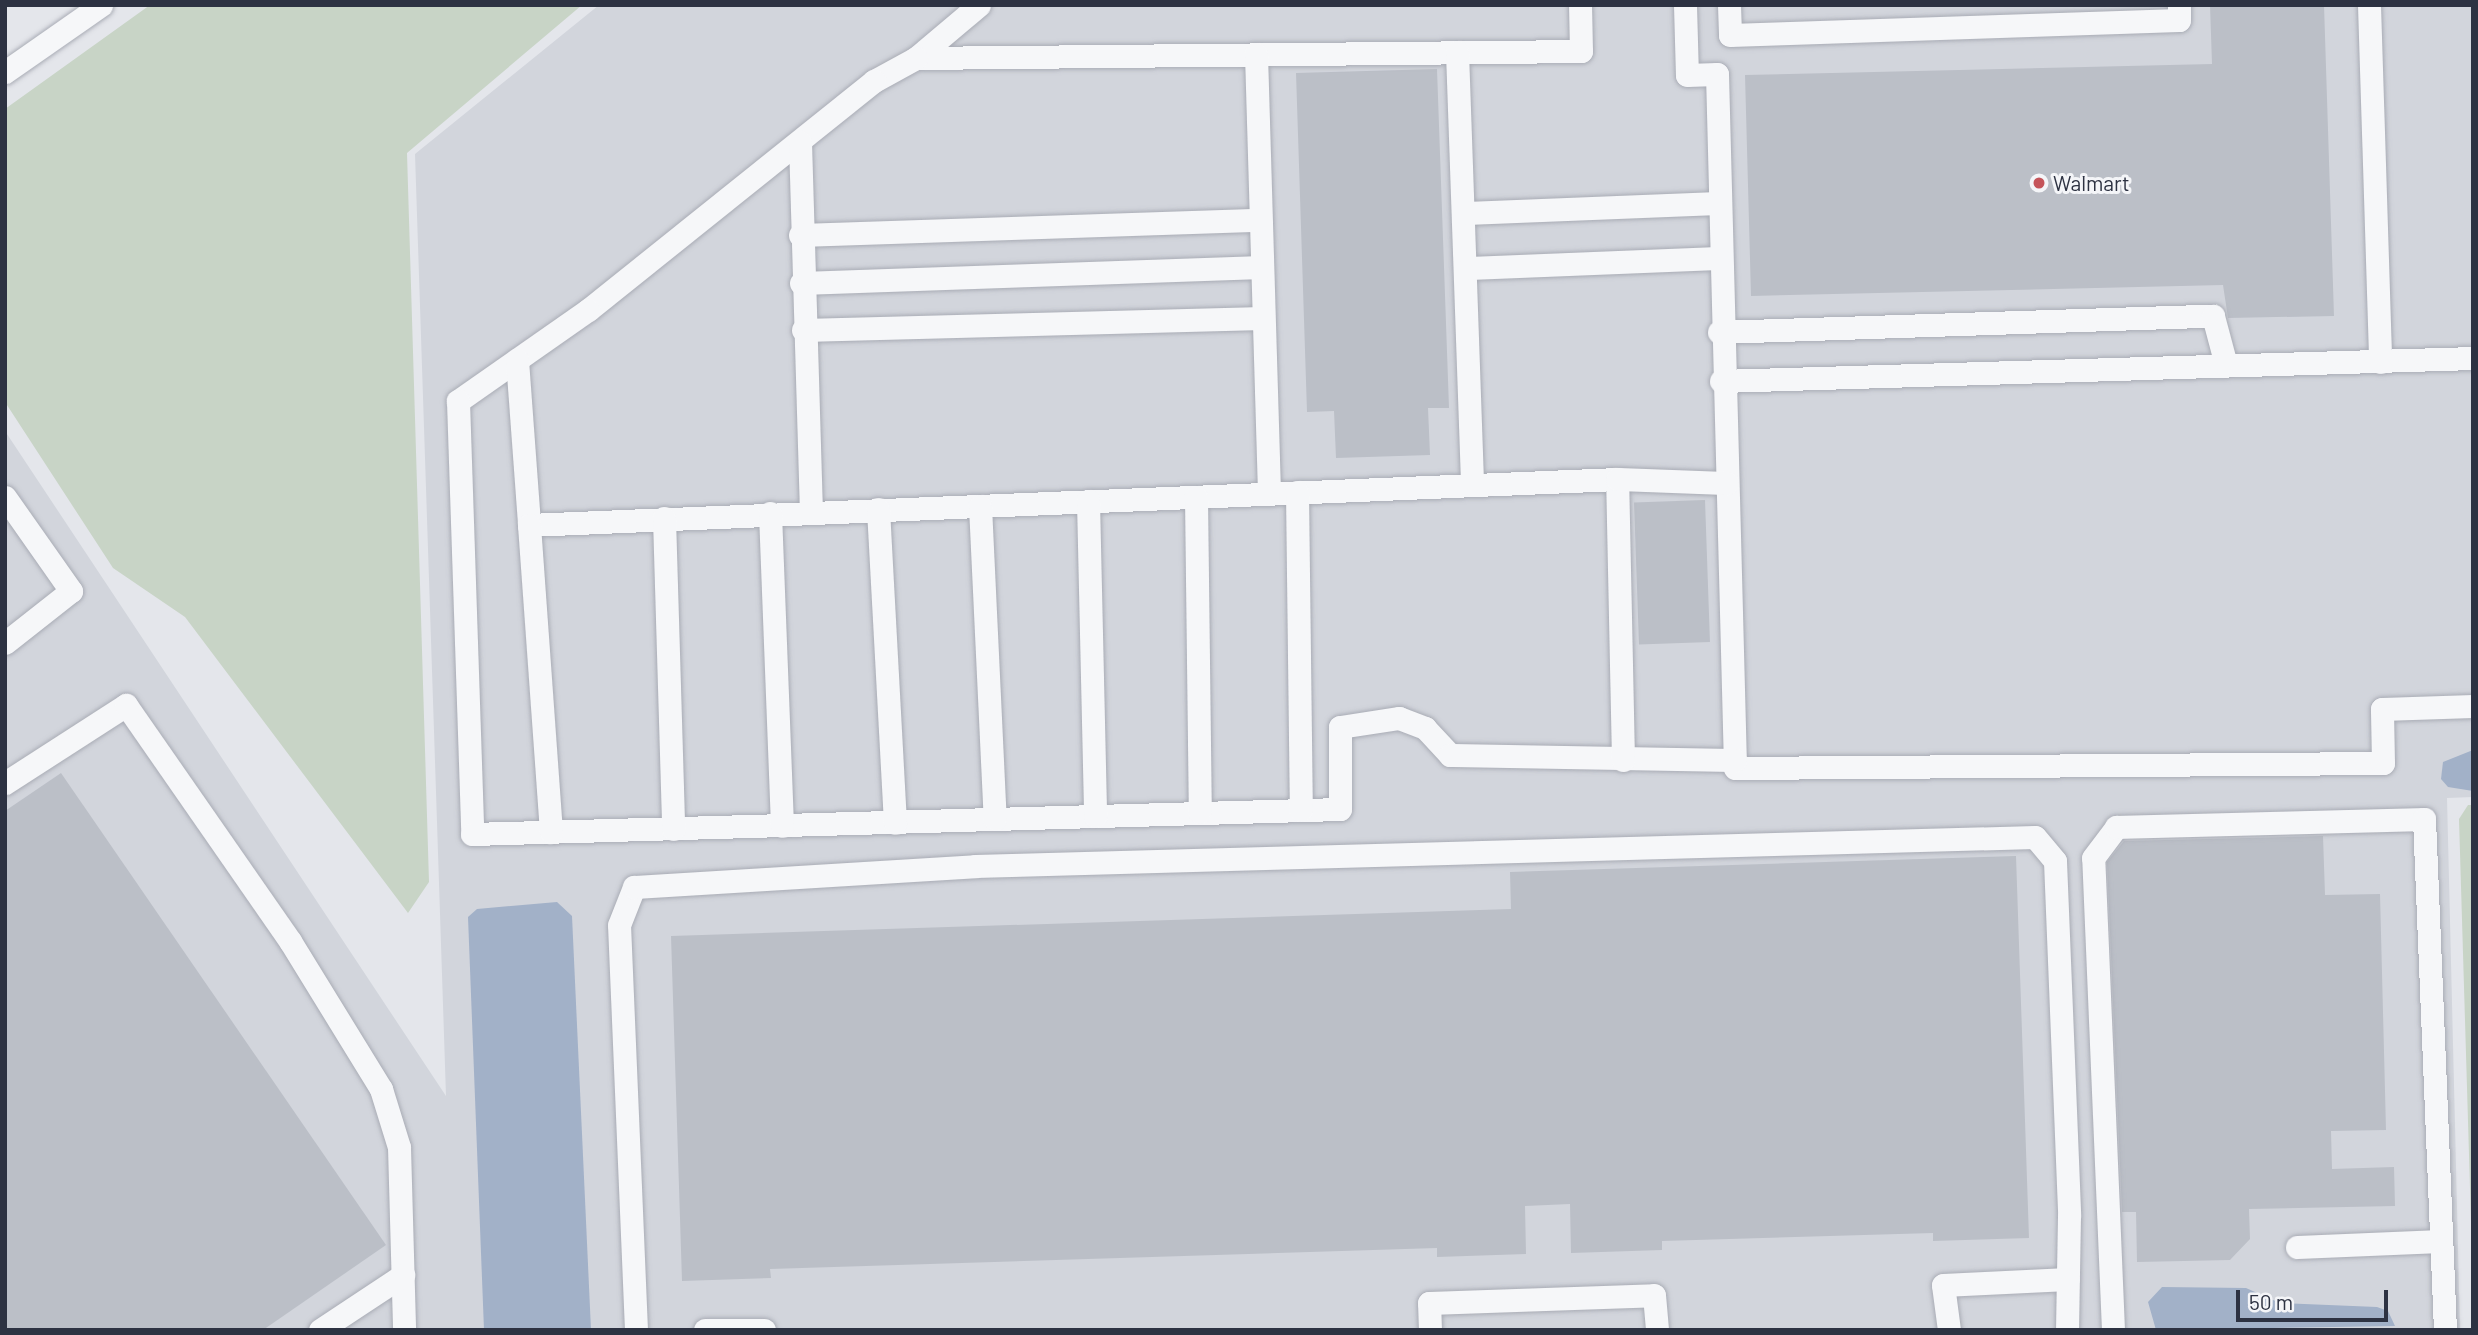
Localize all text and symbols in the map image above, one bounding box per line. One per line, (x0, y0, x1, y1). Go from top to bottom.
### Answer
place label: Walmart (2053, 170, 2130, 196)
marker: Walmart (2031, 175, 2047, 191)
scale bar (2240, 1276, 2392, 1320)
text: 50 m (2249, 1289, 2293, 1314)

